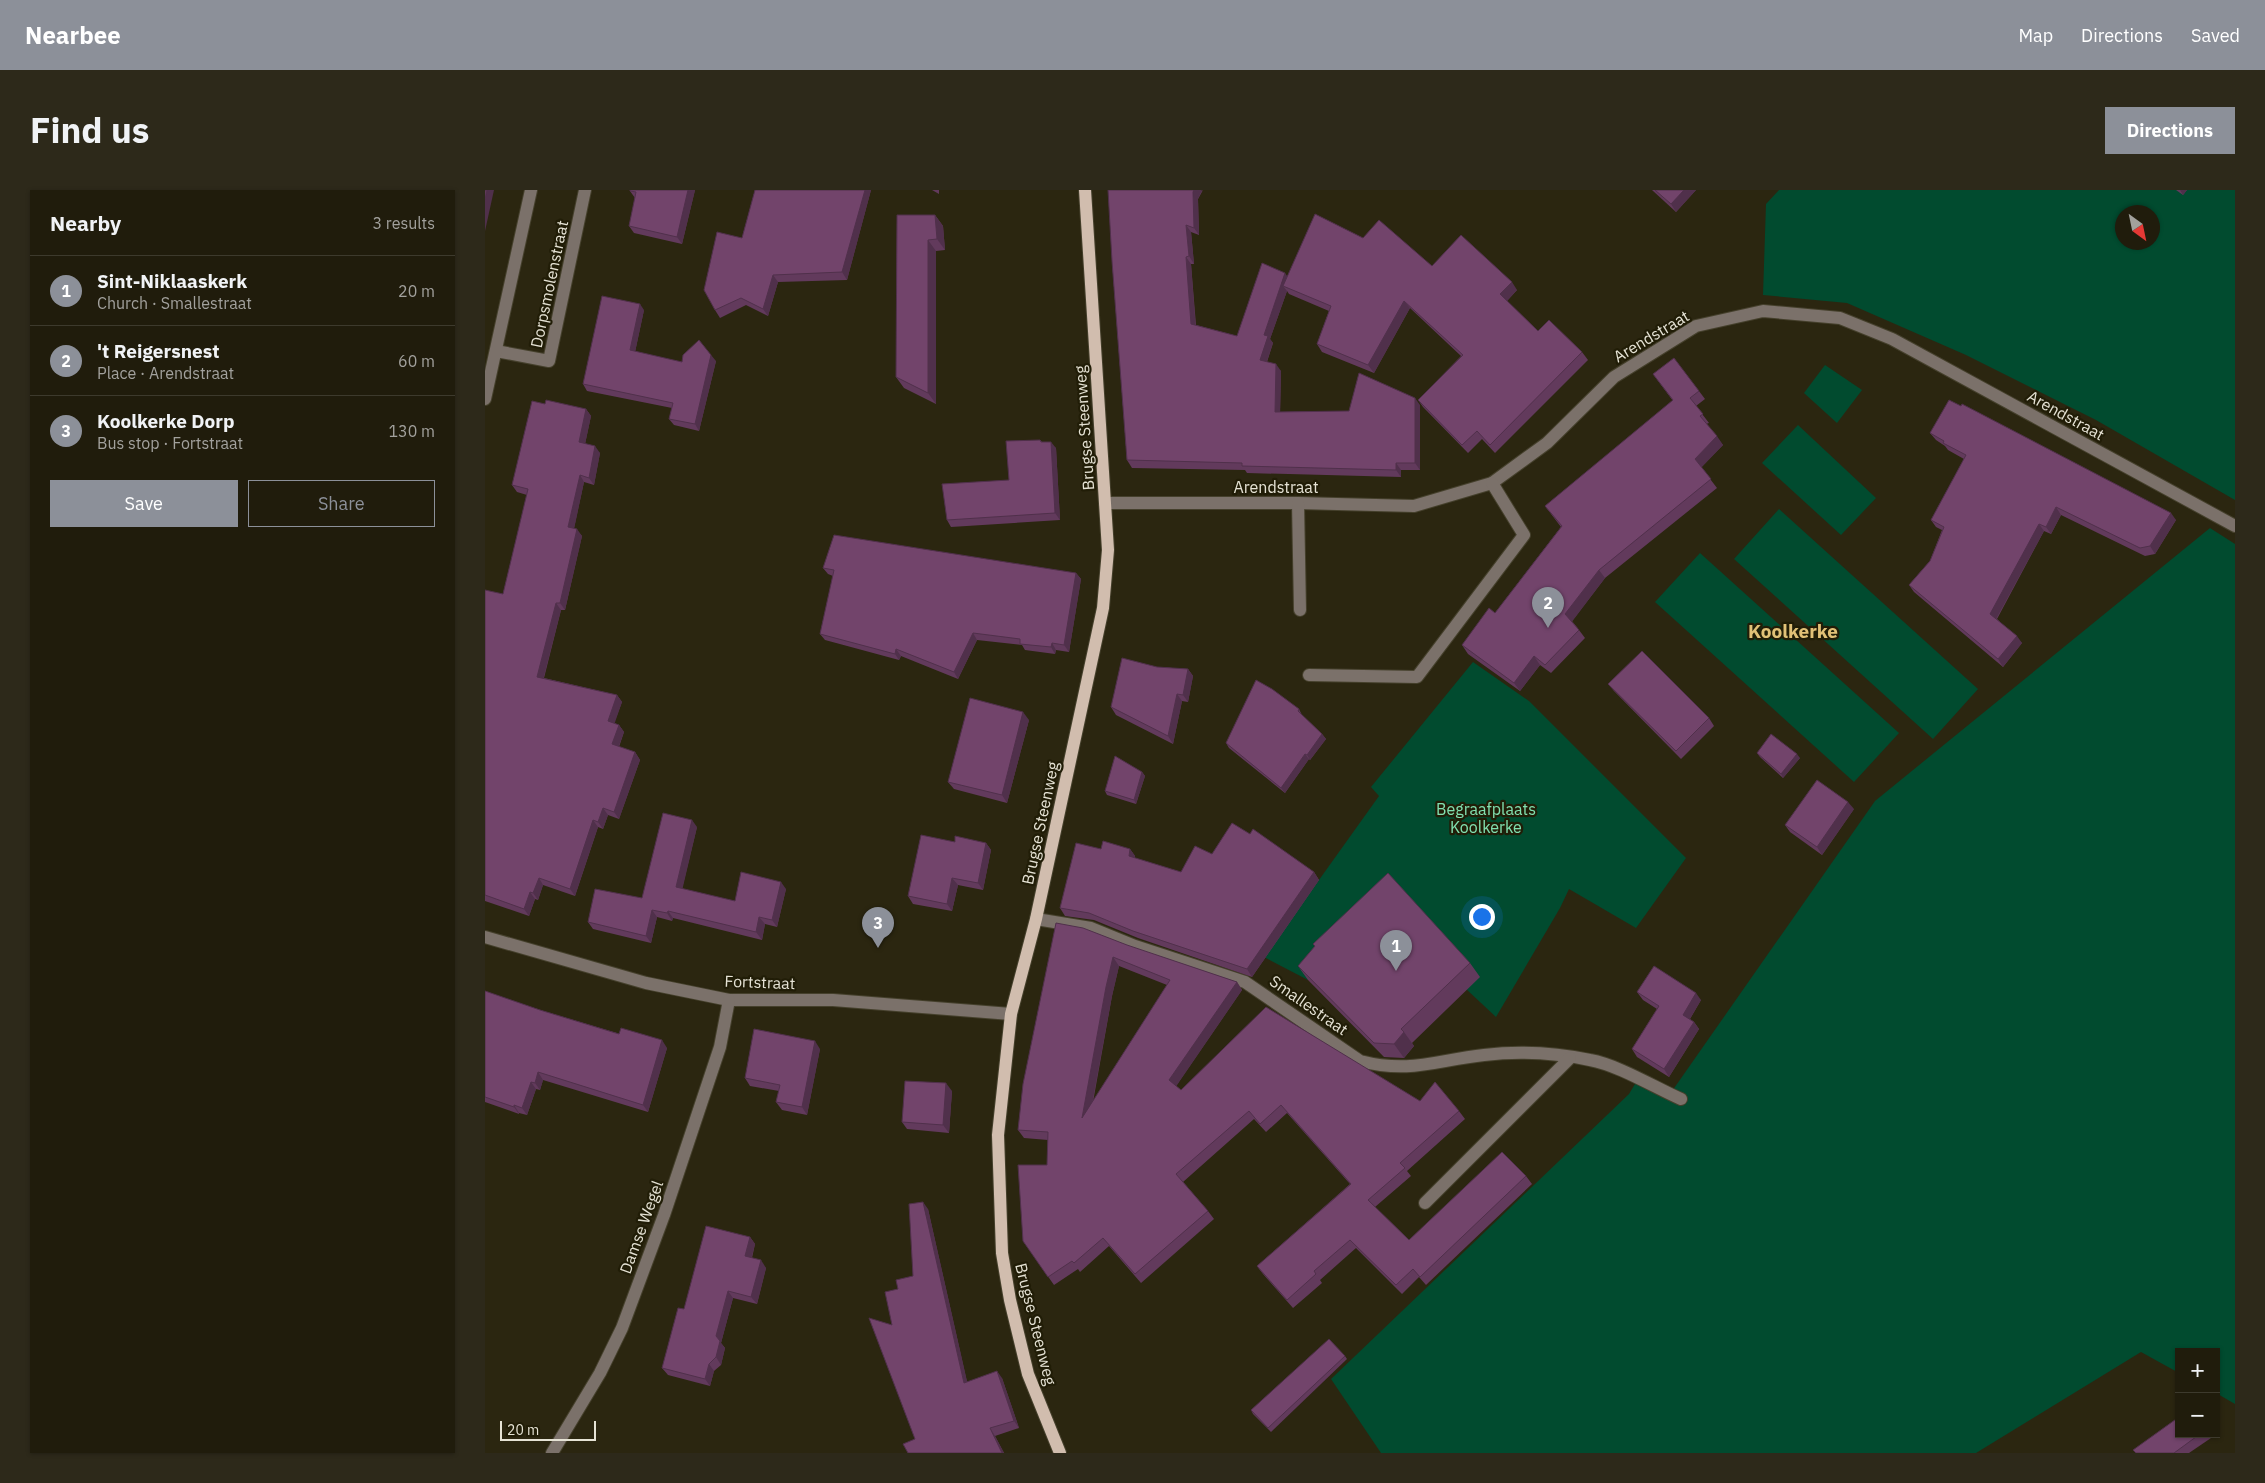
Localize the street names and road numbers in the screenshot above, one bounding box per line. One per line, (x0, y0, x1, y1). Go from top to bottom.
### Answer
street label: Dorpsmolenstraat (526, 219, 572, 349)
street label: Arendstraat (1609, 306, 1693, 366)
street label: Brugse Steenweg (1070, 364, 1098, 491)
street label: Arendstraat (2024, 386, 2108, 444)
street label: Arendstraat (1233, 477, 1319, 497)
street label: Brugse Steenweg (1017, 759, 1063, 886)
street label: Fortstraat (724, 971, 796, 993)
street label: Smallestraat (1266, 971, 1352, 1039)
street label: Damse Wegel (615, 1178, 667, 1276)
street label: Brugse Steenweg (1011, 1261, 1061, 1388)

